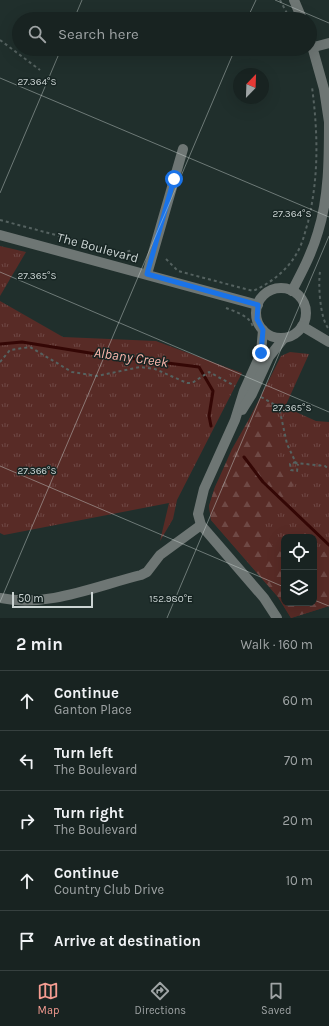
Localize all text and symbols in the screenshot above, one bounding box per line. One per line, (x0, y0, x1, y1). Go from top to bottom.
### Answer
search box (12, 12, 317, 56)
icon: search (26, 23, 48, 45)
text: Search here (58, 25, 139, 43)
north arrow (233, 68, 269, 104)
text: 27.364°S (18, 76, 56, 88)
route start (165, 170, 183, 188)
text: 27.364°S (273, 208, 311, 220)
street label: The Boulevard (56, 229, 140, 266)
text: 27.365°S (17, 270, 57, 282)
water label: Albany Creek (93, 344, 170, 371)
route end (252, 344, 270, 362)
text: 27.365°S (272, 402, 312, 414)
text: 27.366°S (17, 465, 57, 477)
map controls (281, 534, 317, 606)
button: locate (281, 534, 317, 570)
button: layers (281, 570, 317, 606)
scale bar (12, 590, 93, 609)
text: 50 m (18, 592, 44, 605)
text: 152.980°E (149, 593, 193, 605)
text: 2 min (16, 634, 63, 654)
text: Walk · 160 m (240, 637, 313, 652)
text: Continue (54, 684, 119, 702)
icon: ahead (16, 690, 38, 712)
text: 60 m (283, 693, 313, 708)
text: Ganton Place (54, 702, 132, 717)
text: Turn left (54, 744, 113, 762)
icon: left (16, 750, 38, 772)
text: 70 m (284, 753, 313, 768)
text: The Boulevard (54, 762, 138, 777)
text: Turn right (54, 804, 124, 822)
icon: right (16, 810, 38, 832)
text: 20 m (283, 813, 313, 828)
text: The Boulevard (54, 822, 138, 837)
text: Continue (54, 864, 119, 882)
icon: ahead (16, 870, 38, 892)
text: 10 m (286, 873, 313, 888)
text: Country Club Drive (54, 882, 164, 897)
icon: arrive (16, 930, 38, 952)
text: Arrive at destination (54, 932, 201, 950)
tab: Map (37, 980, 59, 1017)
tab: Directions (134, 980, 186, 1017)
tab: Saved (261, 980, 292, 1017)

